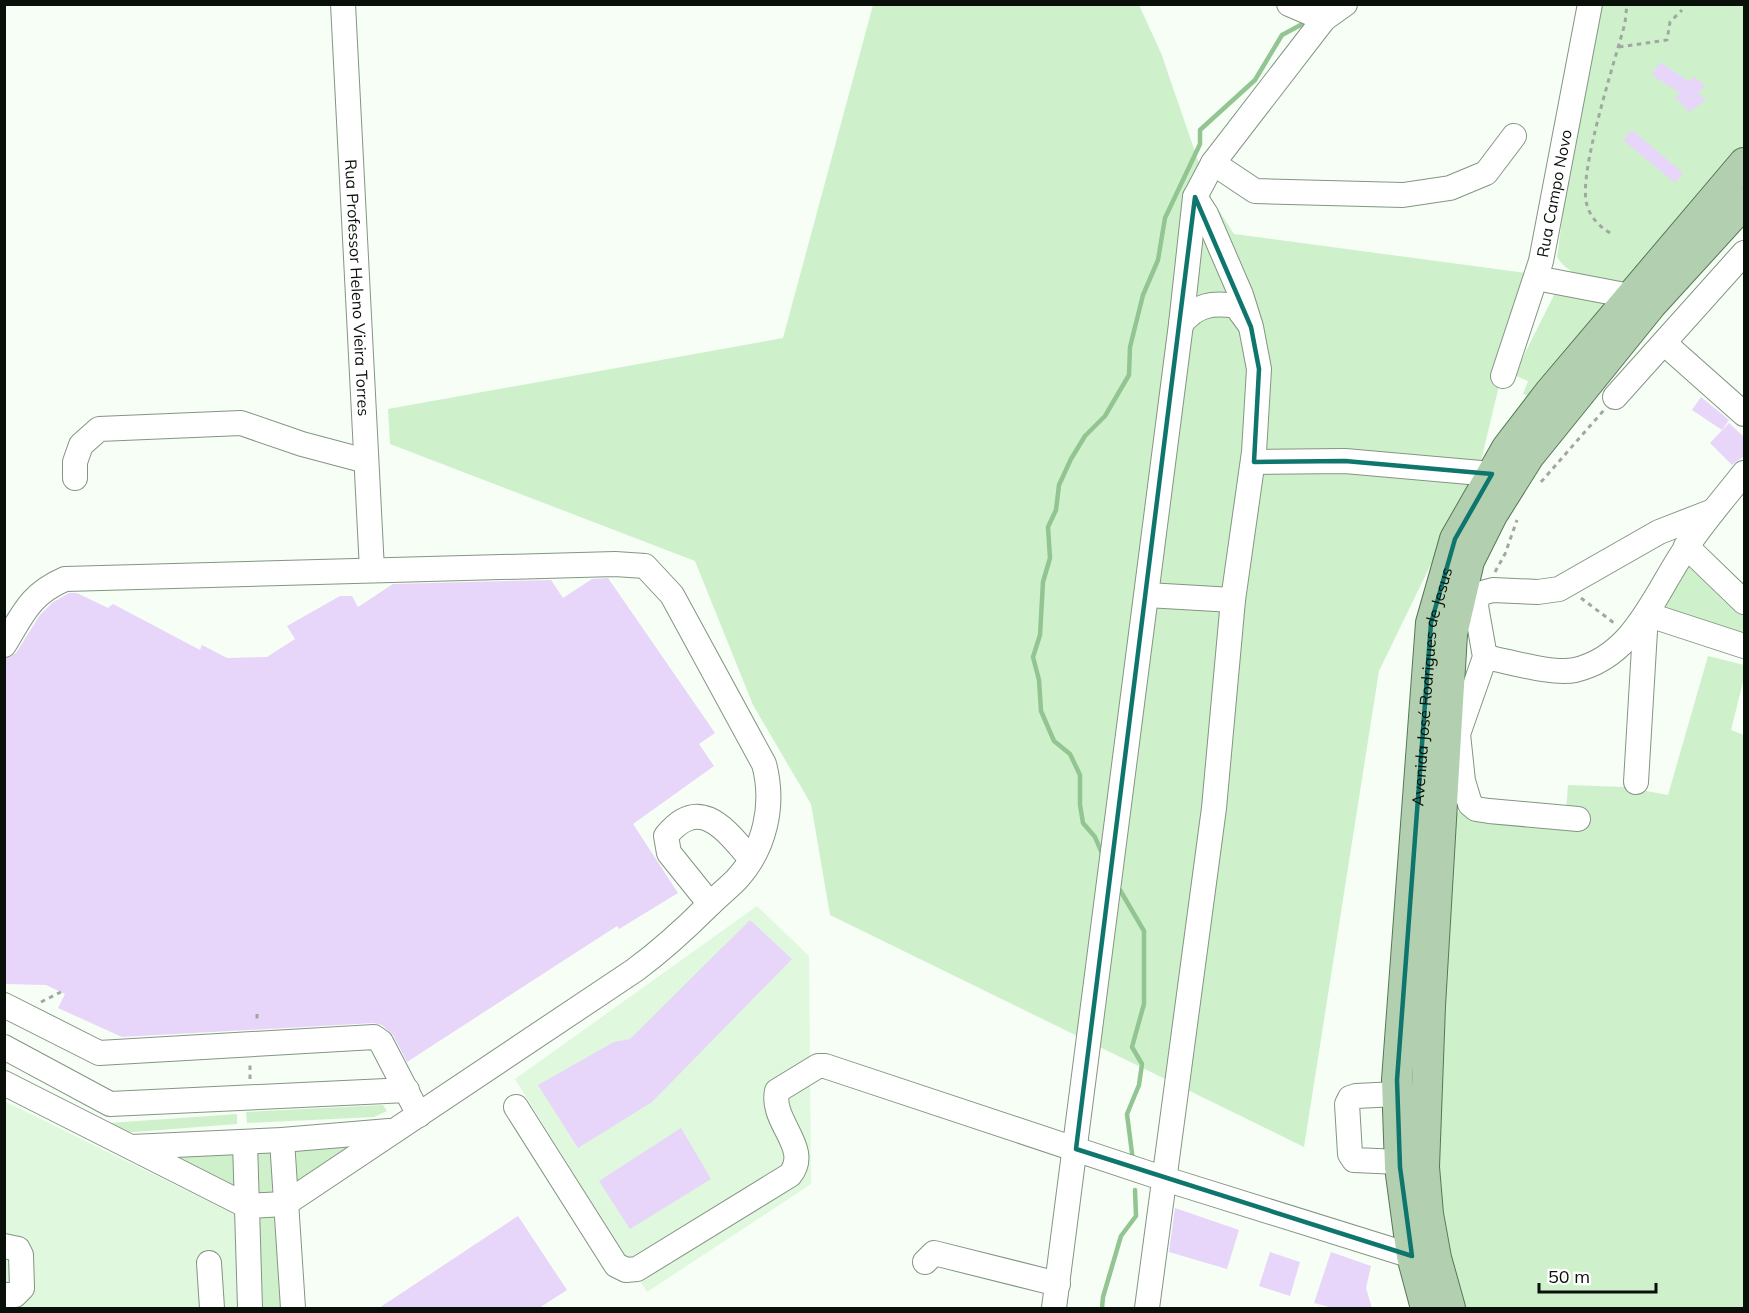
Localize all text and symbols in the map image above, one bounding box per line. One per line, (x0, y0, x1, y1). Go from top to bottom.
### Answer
street label: Rua Campo Novo (1532, 128, 1576, 259)
street label: Rua Professor Heleno Vieira Torres (341, 159, 374, 417)
street label: Avenida José Rodrigues de Jesus (1407, 565, 1456, 807)
scale bar (1539, 1256, 1656, 1294)
text: 50 m (1548, 1265, 1590, 1288)

